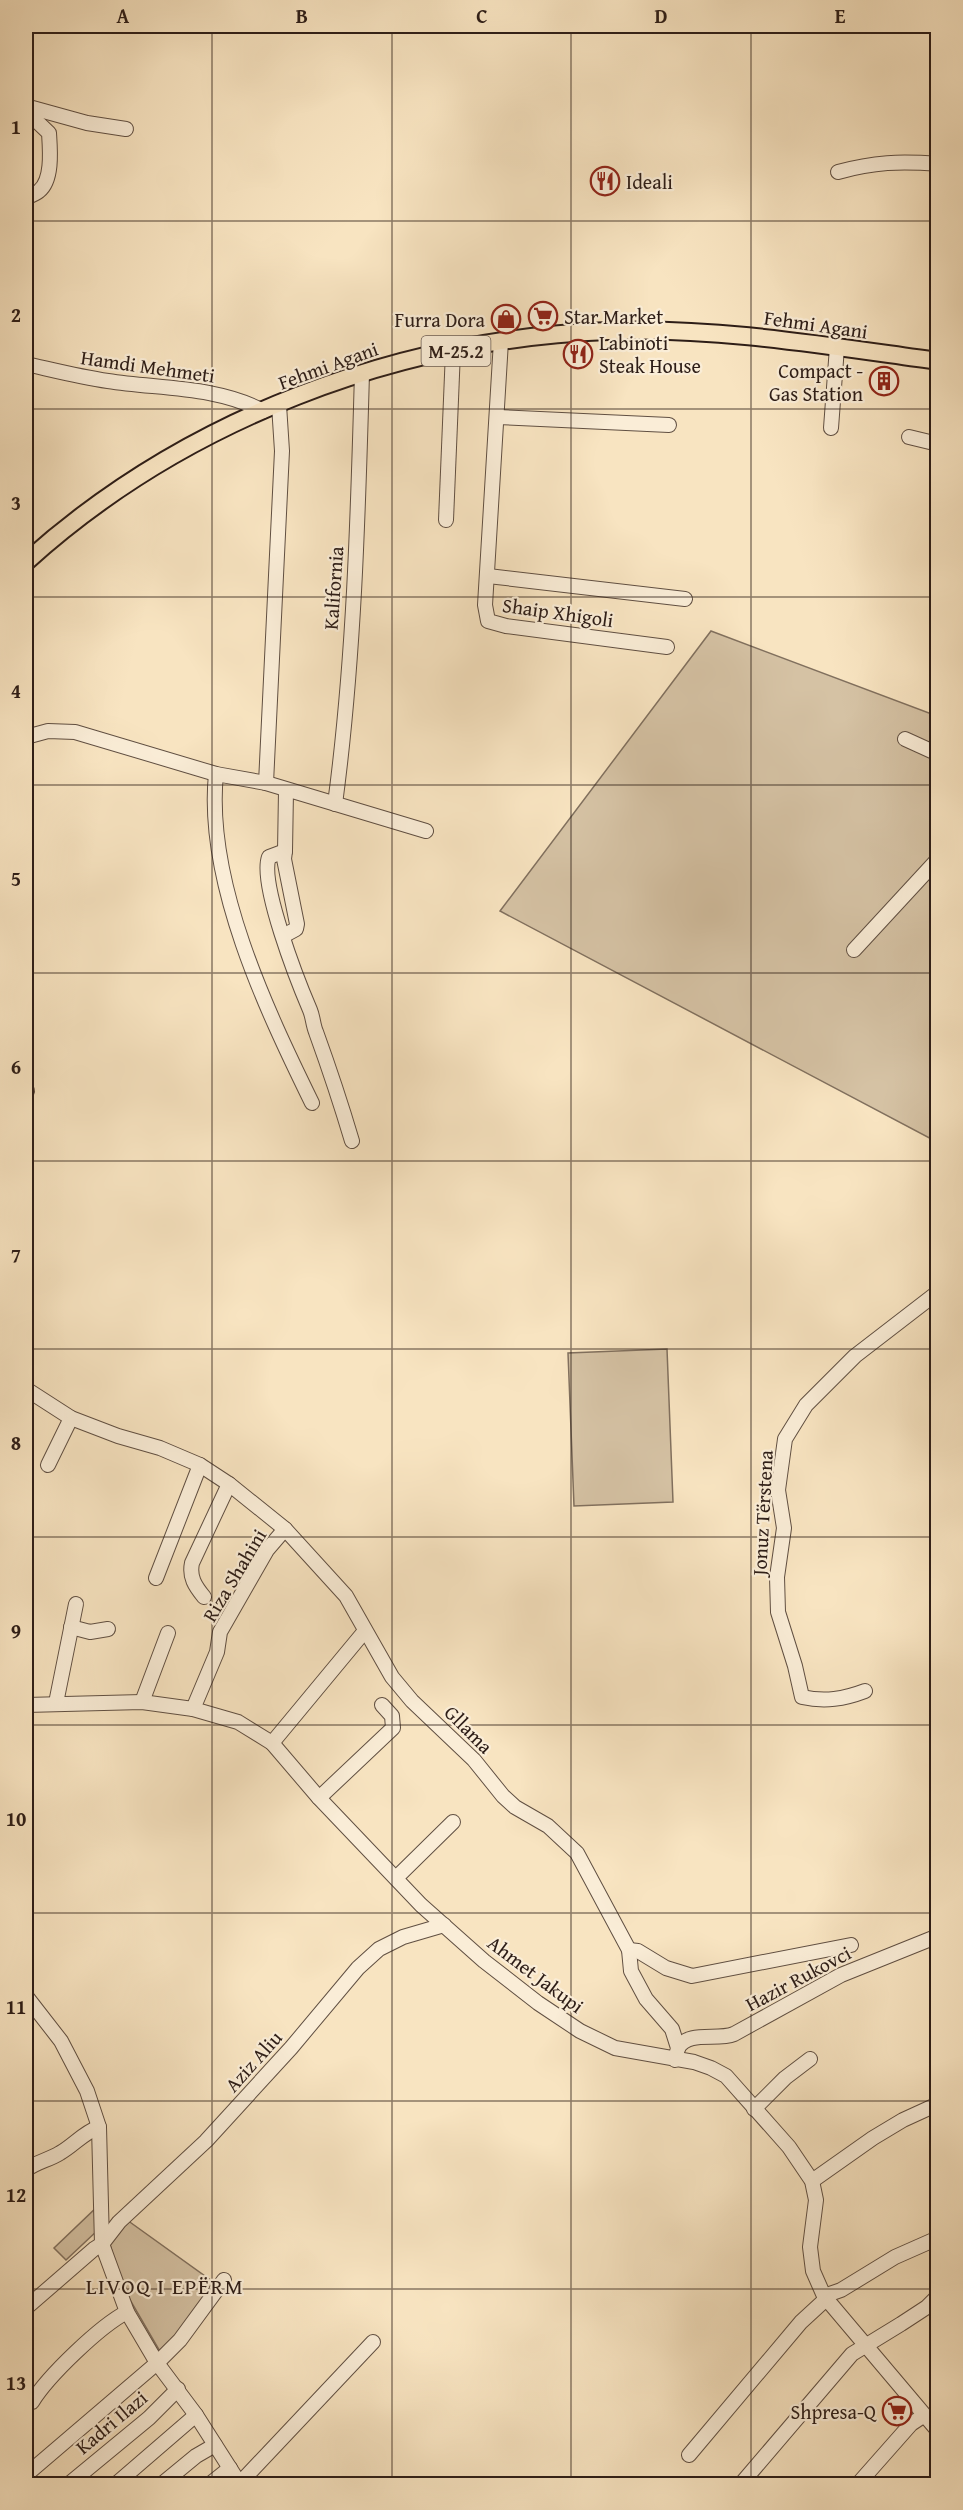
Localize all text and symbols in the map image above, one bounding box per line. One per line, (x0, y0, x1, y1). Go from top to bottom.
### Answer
text: A (117, 1, 130, 30)
text: B (296, 1, 308, 30)
text: C (476, 1, 488, 30)
text: D (654, 1, 668, 30)
text: E (835, 1, 846, 30)
text: 1 (11, 112, 21, 141)
restaurant icon: Ideali (589, 165, 621, 197)
place label: Ideali (626, 167, 673, 196)
text: 2 (11, 300, 21, 329)
supermarket icon: Star Market (527, 300, 559, 332)
place label: Star Market (564, 302, 663, 331)
street label: Fehmi Agani (762, 302, 870, 346)
shop icon: Furra Dora (490, 303, 522, 335)
place label: Furra Dora (394, 305, 486, 334)
place label: Labinoti Steak House (599, 328, 701, 380)
street label: Fehmi Agani (274, 333, 382, 396)
road number: M-25.2 (422, 336, 490, 366)
restaurant icon: Labinoti Steak House (562, 338, 594, 370)
street label: Hamdi Mehmeti (79, 342, 217, 390)
place label: Compact - Gas Station (769, 356, 863, 408)
building icon: Compact - Gas Station (868, 365, 900, 397)
text: 3 (11, 488, 21, 517)
street label: Kalifornia (316, 545, 350, 631)
street label: Shaip Xhigoli (501, 590, 616, 634)
text: 4 (11, 676, 21, 705)
text: 5 (11, 864, 21, 893)
text: 6 (11, 1052, 21, 1081)
text: 7 (11, 1240, 21, 1269)
text: 8 (11, 1428, 21, 1457)
street label: Jonuz Tërstena (744, 1449, 780, 1579)
street label: Riza Shahini (195, 1523, 273, 1627)
text: 9 (11, 1616, 21, 1645)
street label: Gllama (438, 1698, 500, 1760)
text: 10 (6, 1804, 26, 1833)
street label: Ahmet Jakupi (482, 1928, 590, 2020)
street label: Hazir Rukovci (740, 1938, 856, 2018)
text: 11 (6, 1992, 26, 2021)
street label: Aziz Aliu (218, 2024, 289, 2098)
text: 12 (6, 2180, 26, 2209)
district label: LIVOQ I EPËRM (86, 2270, 244, 2302)
text: 13 (6, 2368, 26, 2397)
street label: Kadri Ilazi (69, 2383, 153, 2461)
supermarket icon: Shpresa-Q (881, 2395, 913, 2427)
place label: Shpresa-Q (790, 2397, 877, 2426)

